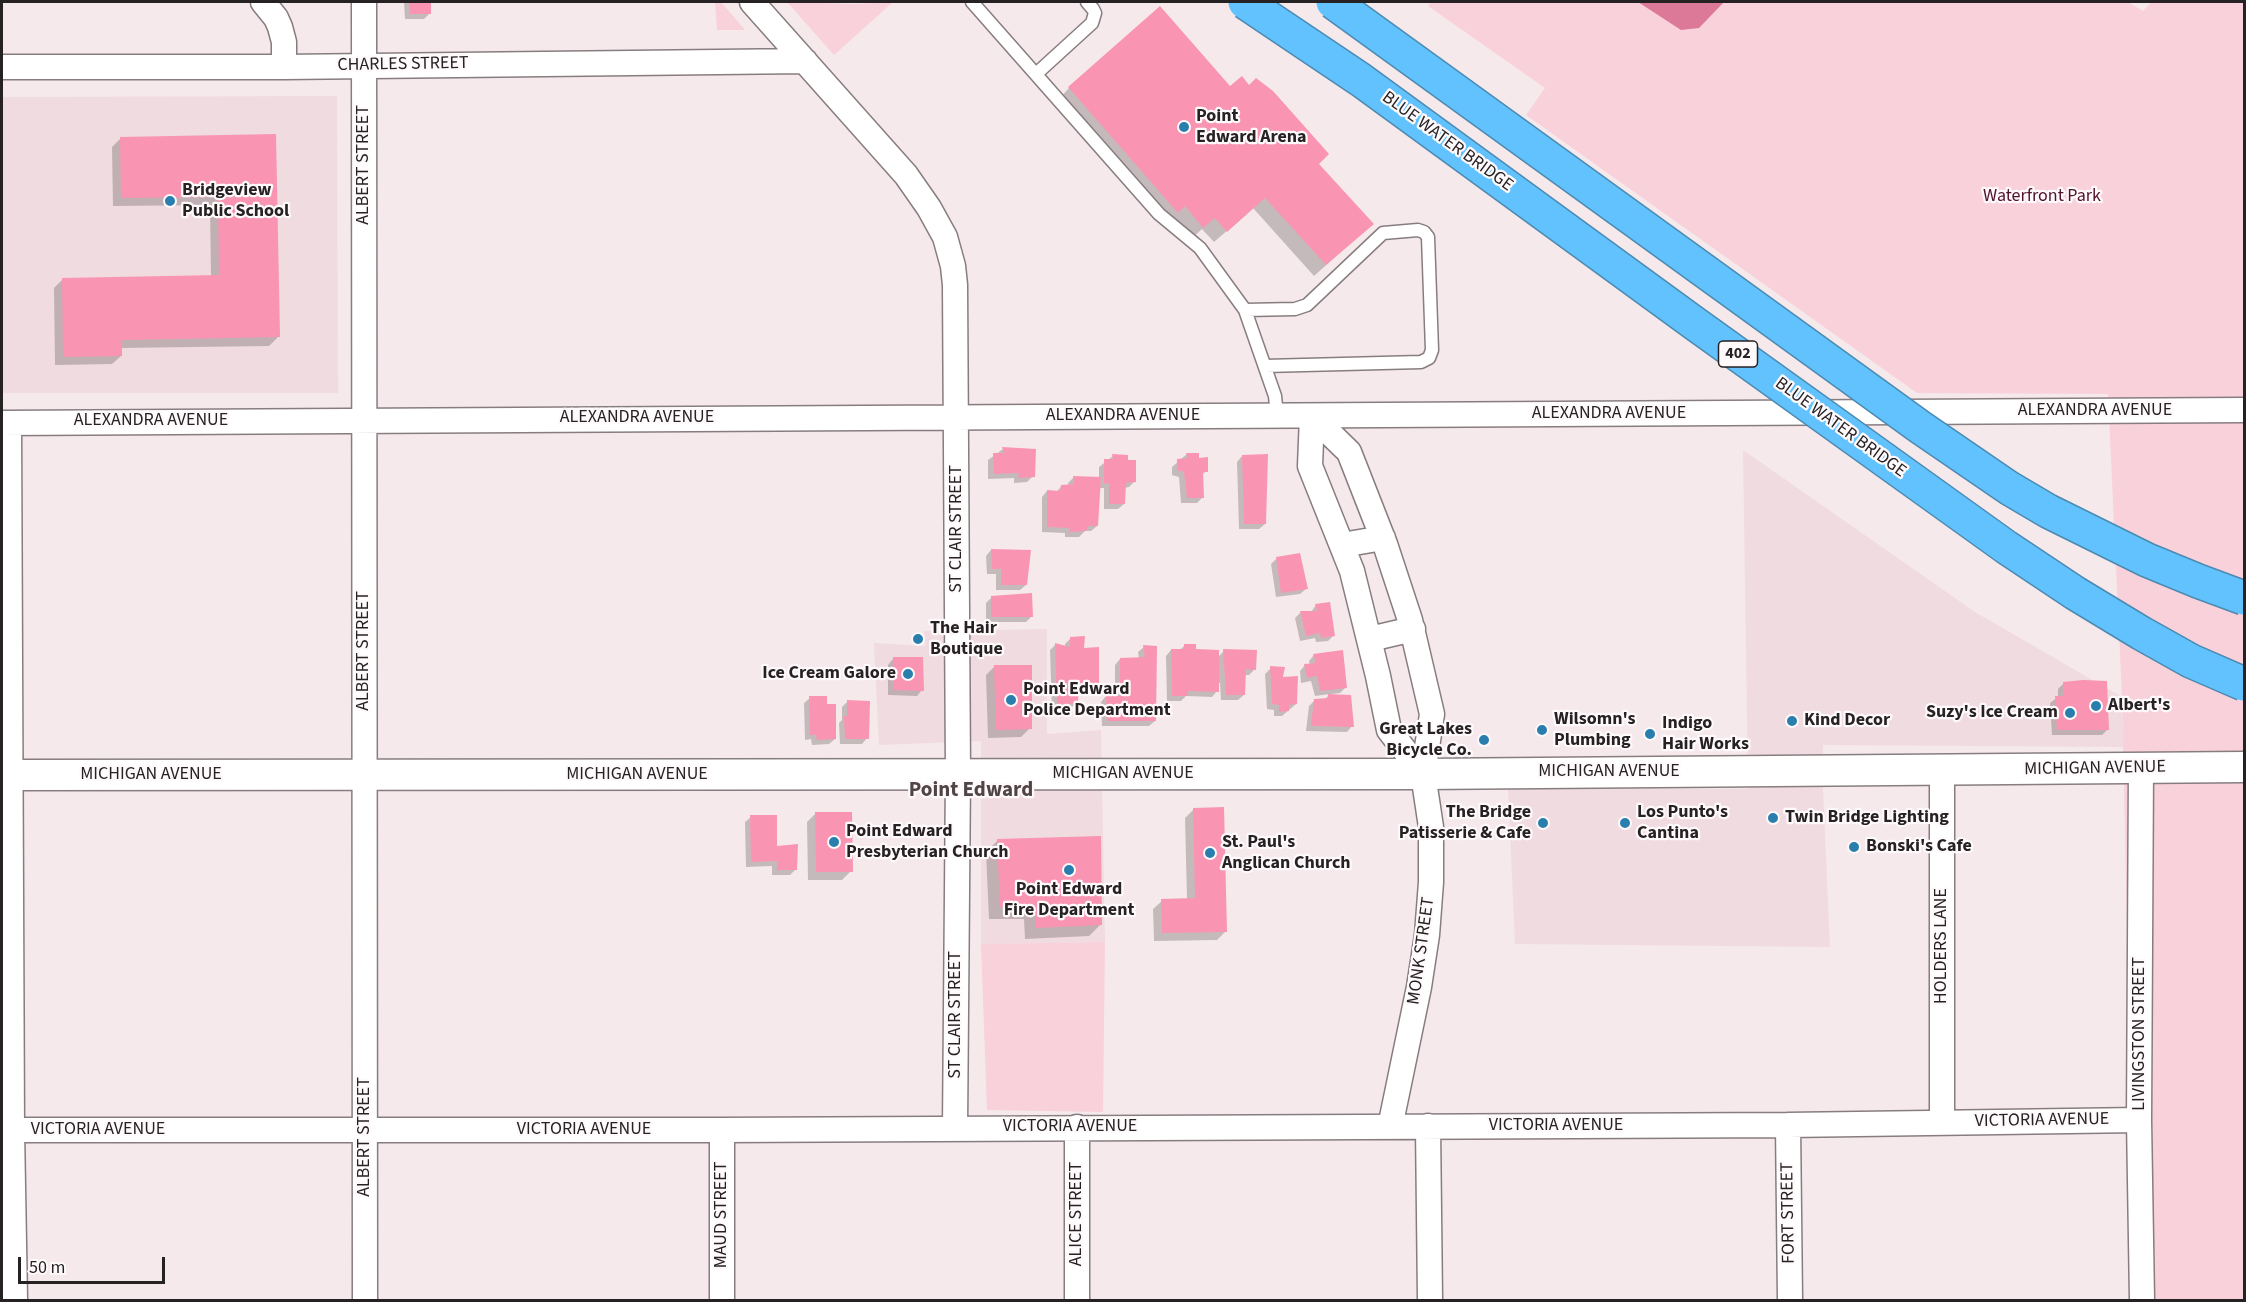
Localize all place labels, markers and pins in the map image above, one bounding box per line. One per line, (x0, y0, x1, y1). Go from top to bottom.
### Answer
place label: Point Edward Arena (1196, 106, 1307, 148)
marker: Point Edward Arena (1177, 120, 1191, 134)
place label: Bridgeview Public School (182, 180, 289, 222)
marker: Bridgeview Public School (163, 194, 177, 208)
place label: The Hair Boutique (930, 618, 1003, 660)
marker: The Hair Boutique (911, 632, 925, 646)
place label: Ice Cream Galore (762, 663, 896, 685)
marker: Ice Cream Galore (901, 667, 915, 681)
place label: Point Edward Police Department (1023, 679, 1171, 722)
marker: Point Edward Police Department (1004, 693, 1018, 707)
place label: Albert's (2108, 695, 2170, 717)
marker: Albert's (2089, 699, 2103, 713)
place label: Suzy's Ice Cream (1926, 702, 2058, 724)
marker: Suzy's Ice Cream (2063, 706, 2077, 720)
place label: Wilsomn's Plumbing (1554, 709, 1635, 752)
place label: Kind Decor (1804, 710, 1890, 732)
place label: Indigo Hair Works (1662, 713, 1749, 756)
marker: Kind Decor (1785, 714, 1799, 728)
place label: Great Lakes Bicycle Co. (1379, 719, 1472, 762)
marker: Wilsomn's Plumbing (1535, 723, 1549, 737)
marker: Indigo Hair Works (1643, 727, 1657, 741)
marker: Great Lakes Bicycle Co. (1477, 733, 1491, 747)
place label: The Bridge Patisserie & Cafe (1399, 802, 1531, 844)
place label: Los Punto's Cantina (1637, 802, 1728, 844)
place label: Twin Bridge Lighting (1785, 807, 1949, 829)
marker: Twin Bridge Lighting (1766, 811, 1780, 825)
marker: The Bridge Patisserie & Cafe (1536, 816, 1550, 830)
marker: Los Punto's Cantina (1618, 816, 1632, 830)
place label: Point Edward Presbyterian Church (846, 821, 1009, 864)
place label: St. Paul's Anglican Church (1222, 832, 1351, 874)
marker: Point Edward Presbyterian Church (827, 835, 841, 849)
place label: Bonski's Cafe (1866, 836, 1972, 858)
marker: Bonski's Cafe (1847, 840, 1861, 854)
marker: St. Paul's Anglican Church (1203, 846, 1217, 860)
marker: Point Edward Fire Department (1062, 863, 1076, 877)
place label: Point Edward Fire Department (1004, 879, 1134, 922)

